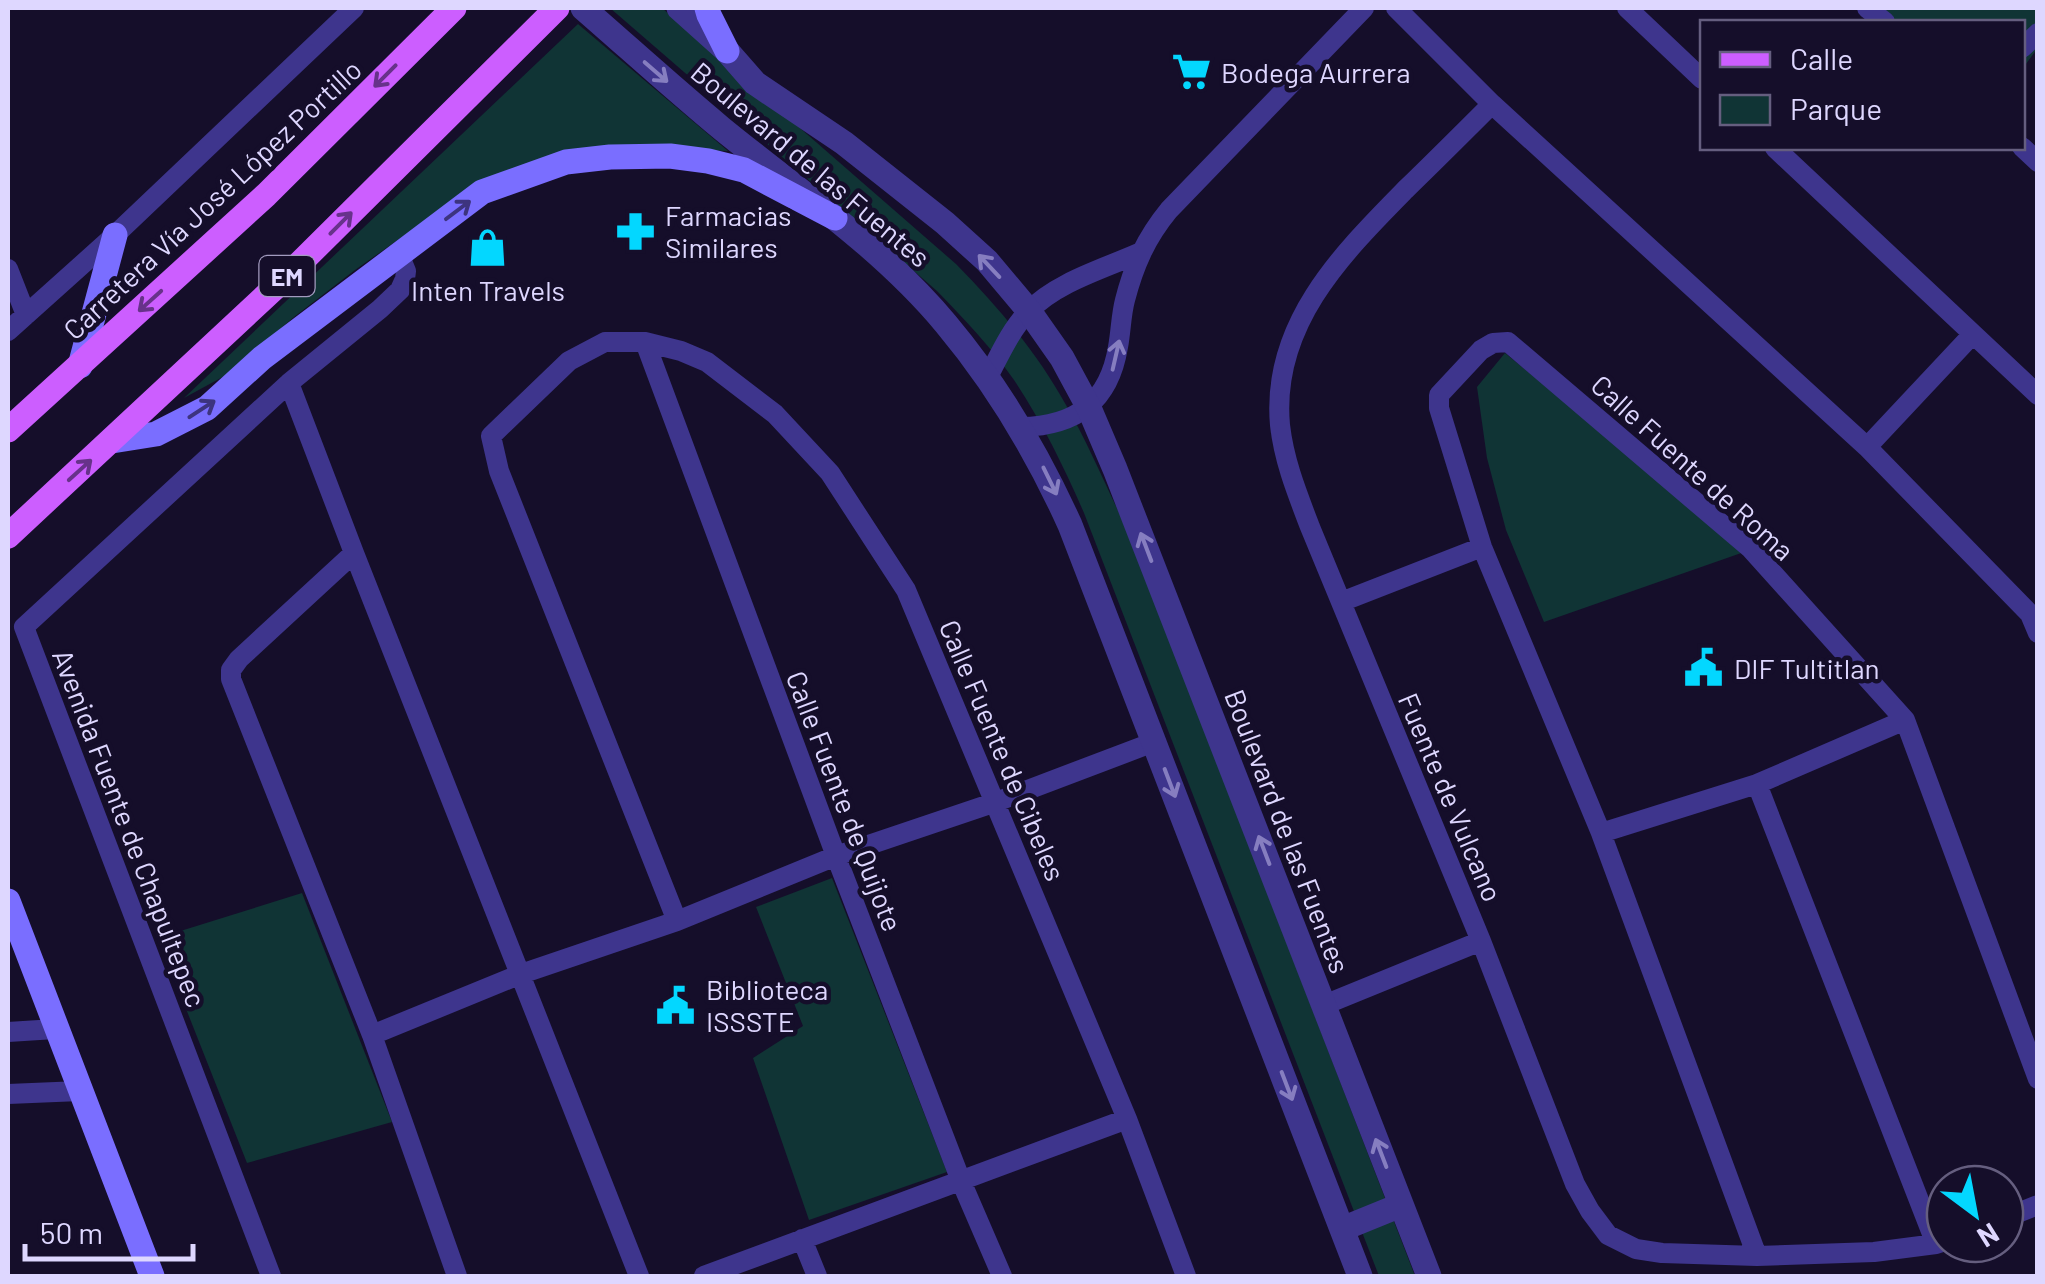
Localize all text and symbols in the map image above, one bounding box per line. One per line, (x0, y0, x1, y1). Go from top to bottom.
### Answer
legend (1700, 20, 2025, 150)
text: Calle (1790, 40, 1853, 76)
supermarket icon: Bodega Aurrera (1170, 51, 1212, 93)
street label: Carretera Vía José López Portillo (56, 52, 368, 346)
street label: Boulevard de las Fuentes (685, 54, 937, 274)
place label: Bodega Aurrera (1221, 55, 1411, 89)
one-way arrow (643, 60, 669, 82)
one-way arrow (373, 64, 397, 88)
text: Parque (1790, 90, 1882, 126)
place label: Farmacias Similares (665, 198, 791, 264)
one-way arrow (444, 199, 471, 220)
pharmacy icon: Farmacias Similares (614, 210, 656, 252)
one-way arrow (328, 211, 352, 235)
shop icon: Inten Travels (467, 227, 509, 269)
one-way arrow (977, 254, 1001, 278)
road number: EM (260, 256, 314, 296)
place label: Inten Travels (411, 273, 565, 307)
one-way arrow (138, 289, 163, 312)
one-way arrow (1108, 339, 1126, 371)
street label: Calle Fuente de Roma (1585, 367, 1801, 567)
one-way arrow (187, 398, 215, 419)
one-way arrow (67, 459, 92, 482)
one-way arrow (1041, 466, 1060, 495)
one-way arrow (1135, 533, 1153, 563)
street label: Calle Fuente de Cibeles (933, 615, 1073, 885)
street label: Avenida Fuente de Chapultepec (46, 644, 214, 1012)
public building icon: DIF Tultitlan (1683, 647, 1725, 689)
place label: DIF Tultitlan (1734, 651, 1880, 685)
street label: Calle Fuente de Quijote (780, 666, 910, 936)
street label: Boulevard de las Fuentes (1218, 684, 1358, 978)
street label: Fuente de Vulcano (1392, 688, 1510, 906)
one-way arrow (1162, 767, 1180, 798)
one-way arrow (1253, 835, 1271, 866)
place label: Biblioteca ISSSTE (706, 972, 828, 1038)
public building icon: Biblioteca ISSSTE (655, 984, 697, 1026)
one-way arrow (1279, 1070, 1297, 1101)
one-way arrow (1371, 1138, 1389, 1169)
north arrow (1925, 1164, 2025, 1264)
scale bar (25, 1199, 192, 1261)
text: 50 m (40, 1214, 103, 1250)
text: N (1972, 1217, 2006, 1255)

